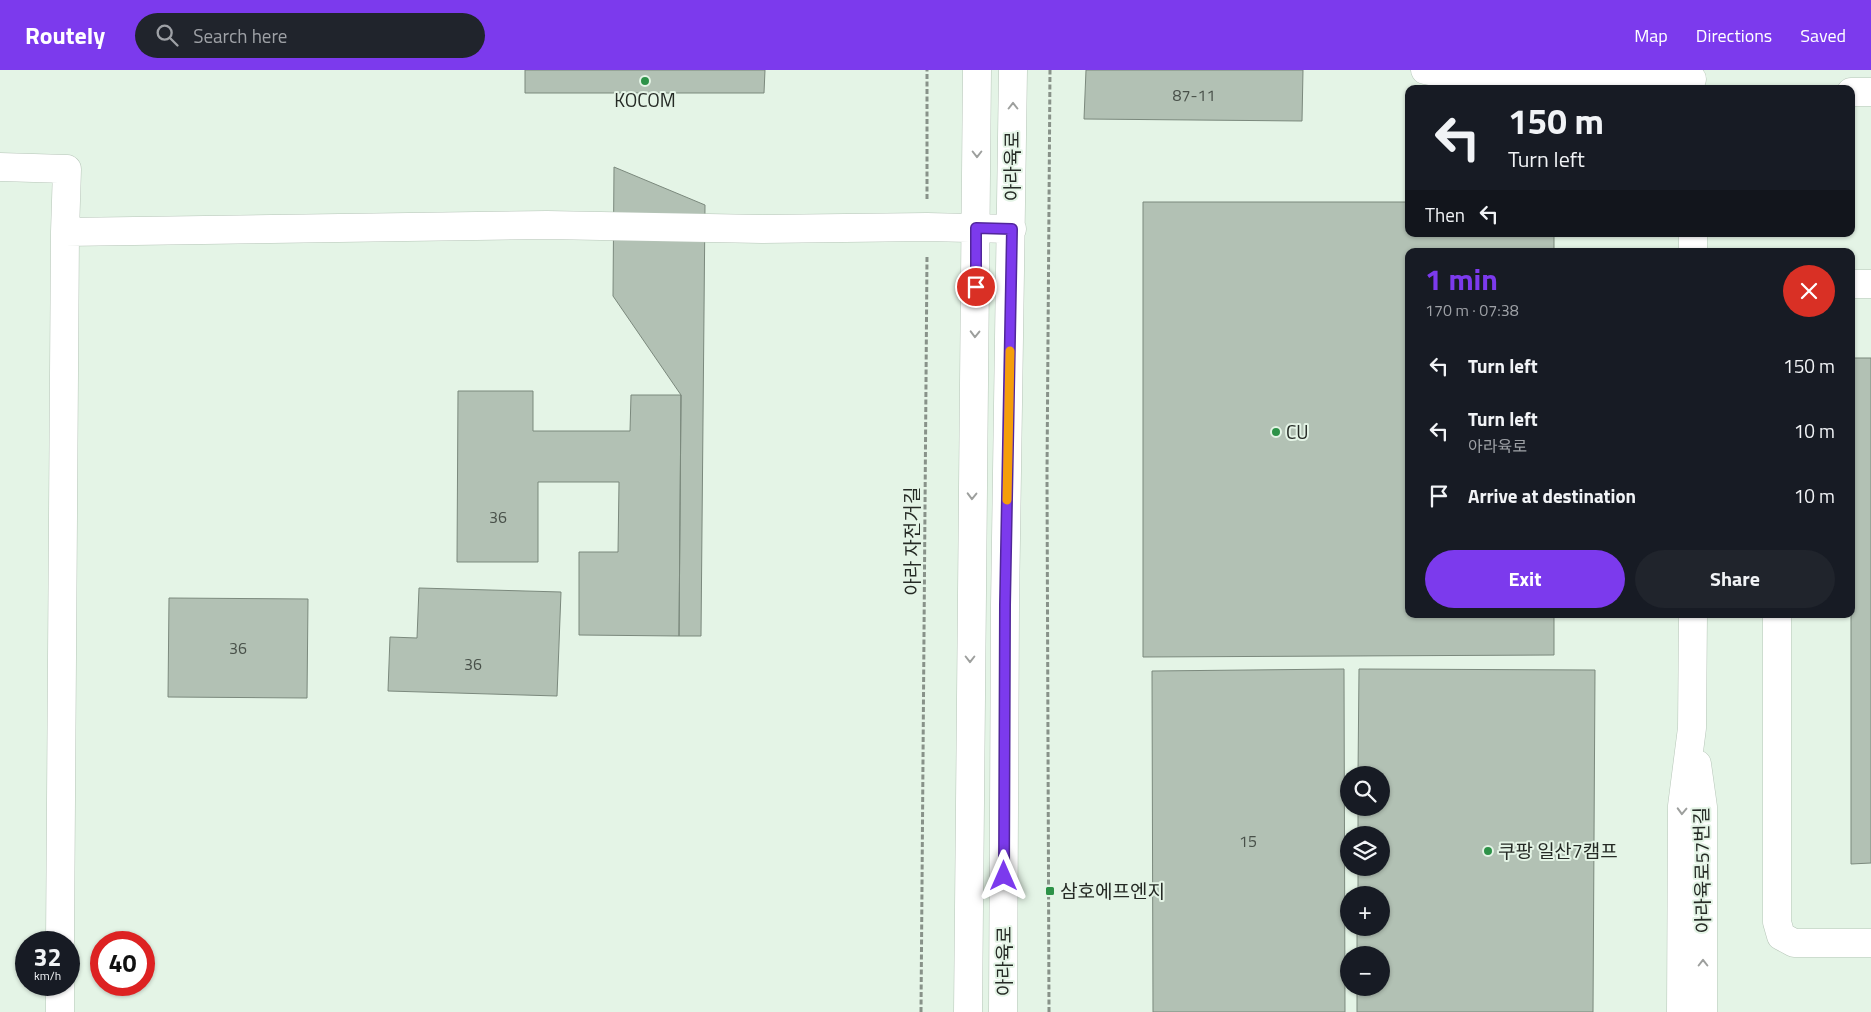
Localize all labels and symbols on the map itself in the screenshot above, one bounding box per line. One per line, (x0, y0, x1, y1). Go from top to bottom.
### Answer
marker: KOCOM (639, 75, 651, 87)
house number: 87-11 (1173, 83, 1215, 107)
place label: KOCOM (614, 85, 676, 114)
one-way arrow (1008, 102, 1018, 110)
street label: 아라육로 (997, 131, 1026, 201)
one-way arrow (972, 150, 982, 158)
pin (955, 266, 997, 308)
one-way arrow (970, 330, 980, 338)
place label: CU (1286, 417, 1309, 446)
marker: CU (1270, 426, 1282, 438)
street label: 아라 자전거길 (897, 486, 926, 596)
one-way arrow (967, 492, 977, 500)
house number: 36 (489, 505, 507, 529)
house number: 36 (229, 636, 247, 660)
house number: 36 (464, 652, 482, 676)
one-way arrow (965, 655, 975, 663)
one-way arrow (1677, 807, 1688, 815)
street label: 아라육로57번길 (1686, 807, 1717, 933)
house number: 15 (1239, 829, 1257, 853)
place label: 쿠팡 일산7캠프 (1498, 836, 1618, 865)
marker: 쿠팡 일산7캠프 (1482, 845, 1494, 857)
position arrow (977, 849, 1029, 901)
place label: 삼호에프엔지 (1060, 876, 1165, 905)
marker: 삼호에프엔지 (1044, 885, 1056, 897)
street label: 아라육로 (989, 926, 1018, 996)
speed limit sign: 40 (90, 931, 155, 996)
one-way arrow (1698, 959, 1708, 967)

